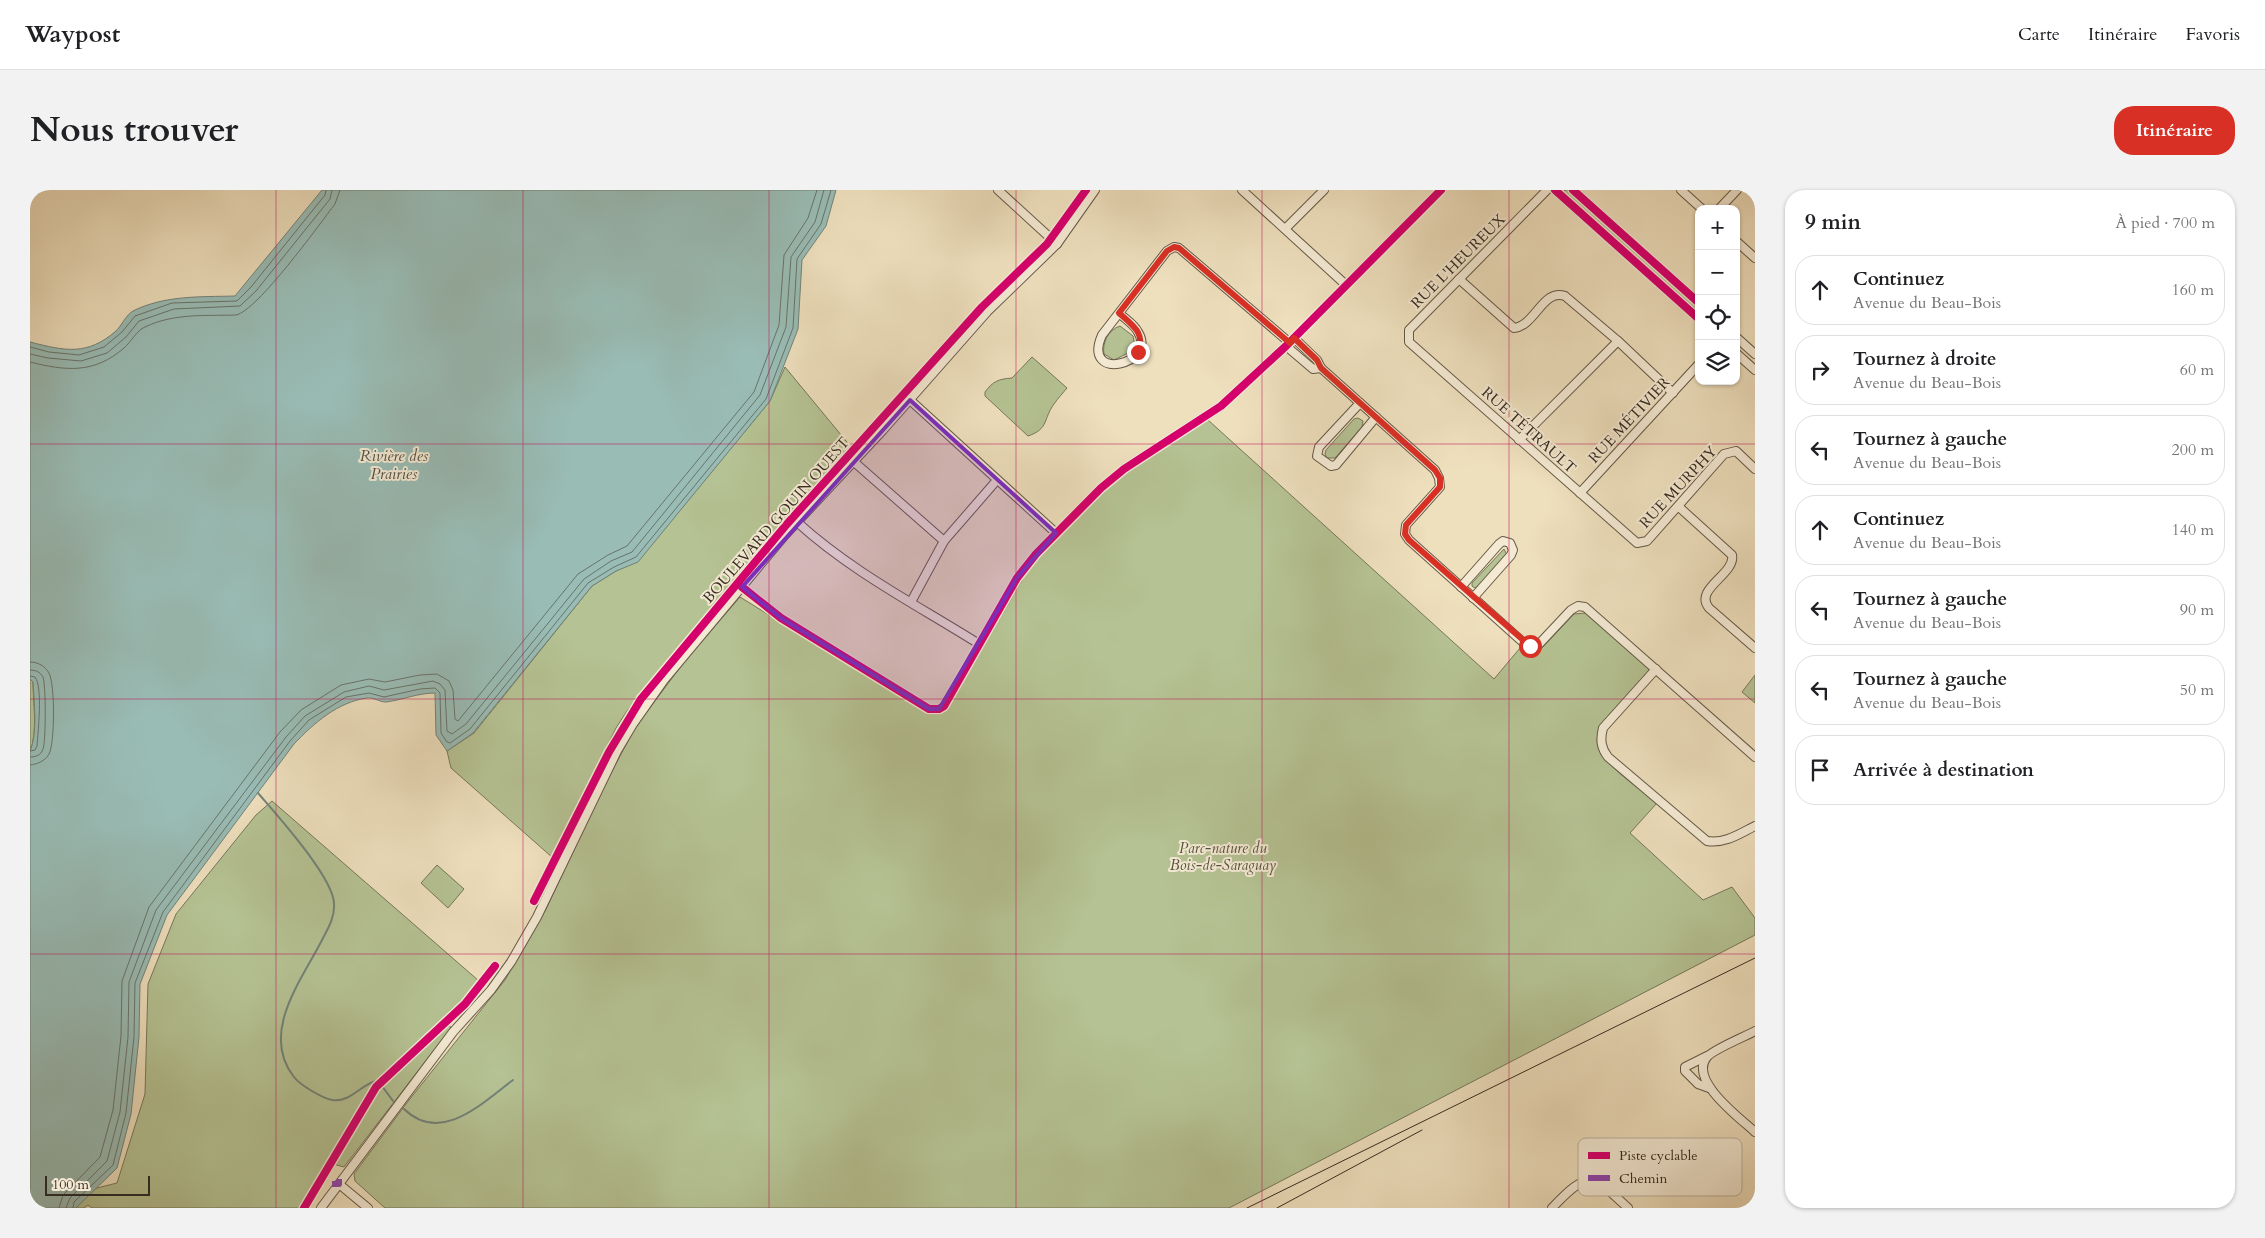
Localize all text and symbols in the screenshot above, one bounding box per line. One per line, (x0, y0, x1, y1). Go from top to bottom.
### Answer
text: Waypost (25, 18, 120, 51)
text: Carte (2018, 22, 2060, 47)
text: Itinéraire (2088, 22, 2157, 47)
text: Favoris (2185, 22, 2240, 47)
text: Nous trouver (30, 106, 238, 154)
button: Itinéraire (2114, 106, 2235, 155)
map controls (1695, 205, 1740, 385)
button: + (1695, 205, 1740, 250)
text: 9 min (1805, 208, 1861, 237)
street label: RUE L'HEUREUX (1406, 209, 1510, 313)
text: À pied · 700 m (2115, 212, 2215, 234)
button: − (1695, 250, 1740, 295)
text: Continuez (1853, 266, 1944, 292)
icon: ahead (1806, 276, 1834, 304)
text: 160 m (2172, 279, 2214, 301)
text: Avenue du Beau-Bois (1853, 292, 2001, 314)
button: locate (1695, 295, 1740, 340)
button: layers (1695, 340, 1740, 385)
route end (1127, 341, 1150, 364)
text: Tournez à droite (1853, 346, 1996, 372)
icon: right (1806, 356, 1834, 384)
text: 60 m (2180, 359, 2214, 381)
street label: RUE MÉTIVIER (1584, 372, 1675, 467)
text: Avenue du Beau-Bois (1853, 372, 2001, 394)
street label: RUE TÉTRAULT (1478, 382, 1580, 478)
text: Tournez à gauche (1853, 426, 2007, 452)
street label: BOULEVARD GOUIN OUEST (698, 433, 854, 607)
icon: left (1806, 436, 1834, 464)
text: 200 m (2172, 439, 2214, 461)
street label: RUE MURPHY (1635, 441, 1722, 532)
water label: Rivière des Prairies (360, 445, 429, 485)
text: Avenue du Beau-Bois (1853, 452, 2001, 474)
text: Continuez (1853, 506, 1944, 532)
icon: ahead (1806, 516, 1834, 544)
text: 140 m (2172, 519, 2214, 541)
text: Avenue du Beau-Bois (1853, 532, 2001, 554)
text: Tournez à gauche (1853, 586, 2007, 612)
icon: left (1806, 596, 1834, 624)
text: 90 m (2180, 599, 2214, 621)
text: Avenue du Beau-Bois (1853, 612, 2001, 634)
route start (1519, 635, 1542, 658)
text: Tournez à gauche (1853, 666, 2007, 692)
icon: left (1806, 676, 1834, 704)
text: 50 m (2180, 679, 2214, 701)
text: Avenue du Beau-Bois (1853, 692, 2001, 714)
icon: arrive (1806, 756, 1834, 784)
text: Arrivée à destination (1853, 757, 2034, 783)
park label: Parc-nature du Bois-de-Saraguay (1170, 838, 1277, 875)
legend (1578, 1138, 1742, 1196)
text: Piste cyclable (1619, 1146, 1698, 1165)
text: Chemin (1619, 1169, 1668, 1188)
scale bar (45, 1173, 150, 1196)
text: 100 m (52, 1175, 89, 1194)

